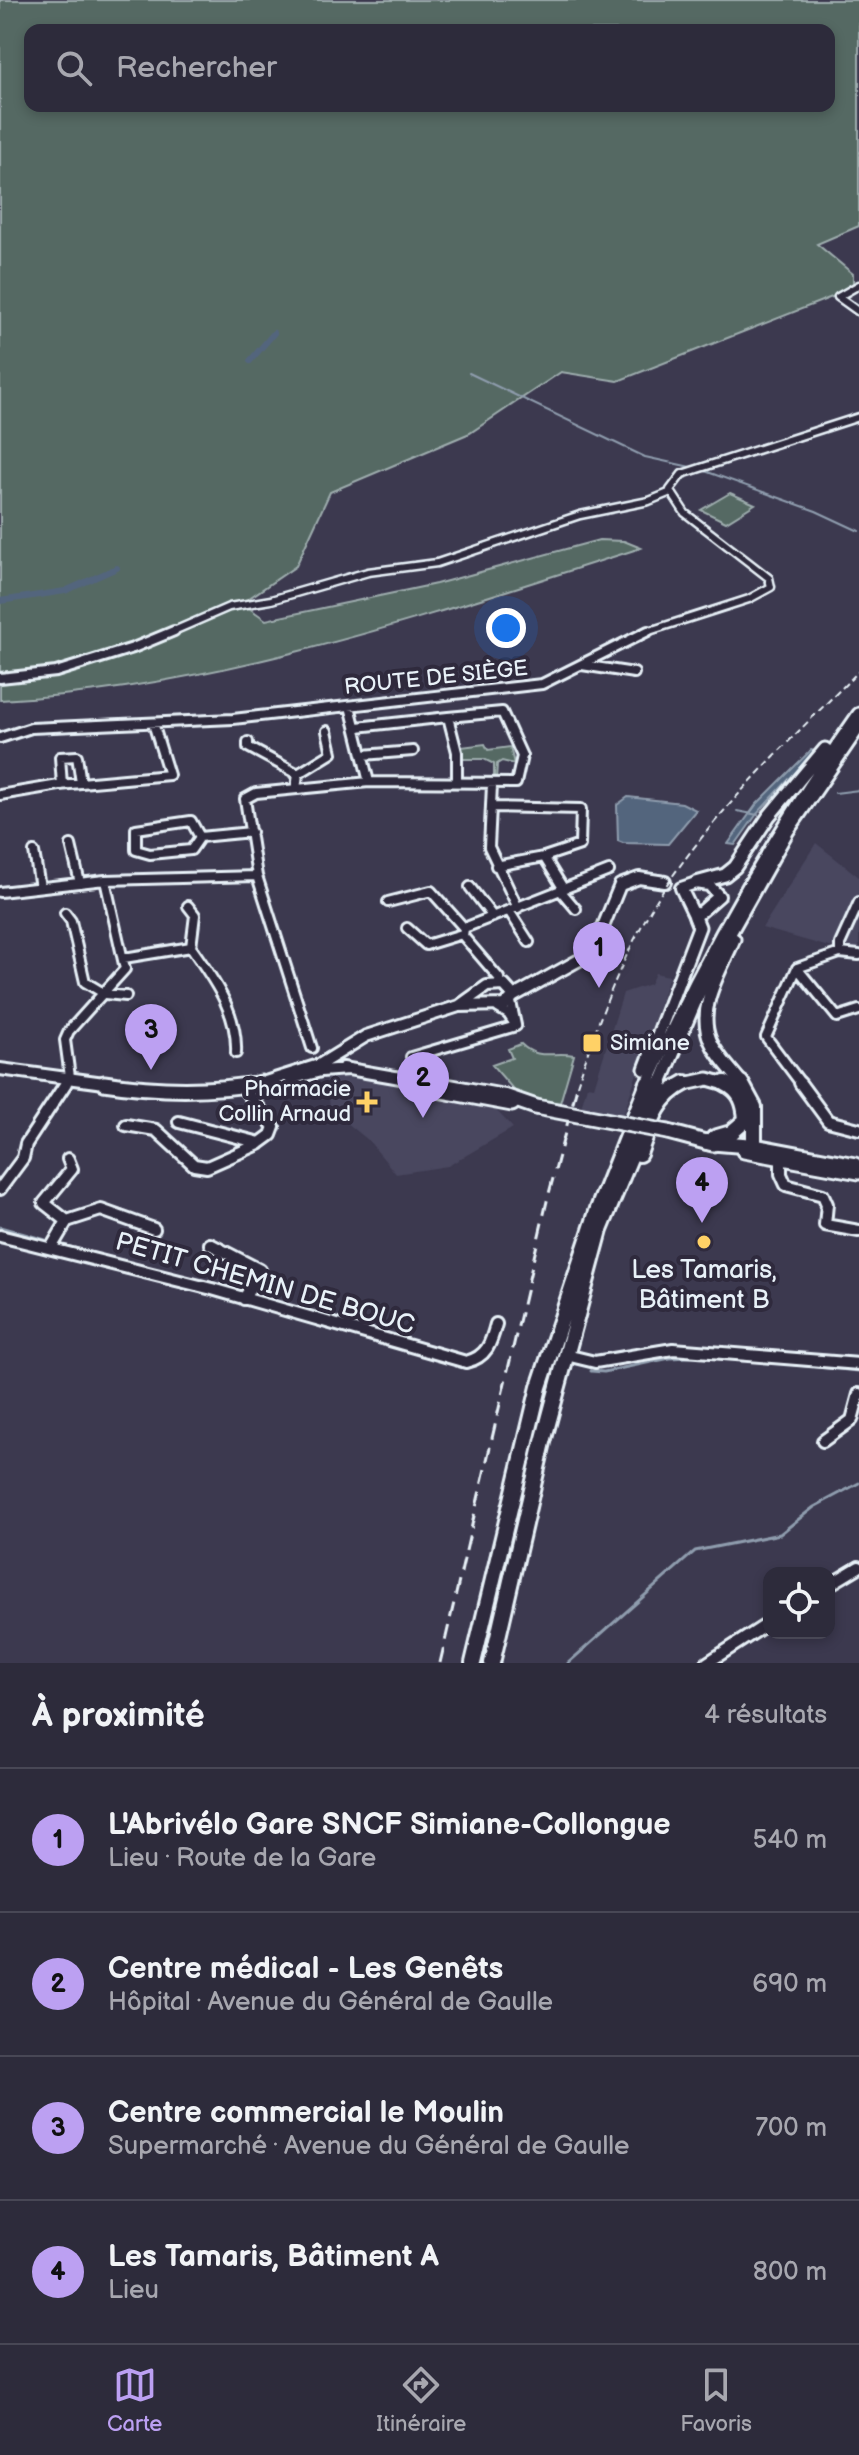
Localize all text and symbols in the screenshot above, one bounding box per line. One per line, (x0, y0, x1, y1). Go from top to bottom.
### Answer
search box (24, 24, 835, 112)
icon: search (52, 46, 96, 90)
text: Rechercher (116, 50, 277, 86)
your location (486, 608, 526, 648)
street label: ROUTE DE SIÈGE (343, 654, 529, 701)
pin: 1 (573, 922, 625, 988)
pin: 3 (125, 1004, 177, 1070)
place label: Simiane (610, 1030, 690, 1057)
marker: Simiane (581, 1032, 603, 1054)
pin: 2 (397, 1052, 449, 1118)
place label: Pharmacie Collin Arnaud (218, 1076, 351, 1128)
marker: Pharmacie Collin Arnaud (358, 1093, 376, 1111)
pin: 4 (676, 1157, 728, 1223)
street label: PETIT CHEMIN DE BOUC (112, 1226, 418, 1342)
marker: Les Tamaris, Bâtiment B (695, 1233, 713, 1251)
place label: Les Tamaris, Bâtiment B (631, 1255, 777, 1316)
map controls (763, 1567, 835, 1639)
button: locate (763, 1567, 835, 1639)
text: À proximité (32, 1695, 205, 1736)
text: 4 résultats (704, 1700, 827, 1731)
text: L'Abrivélo Gare SNCF Simiane-Collongue (108, 1807, 671, 1843)
text: 1 (53, 1825, 63, 1856)
text: 540 m (752, 1825, 827, 1856)
text: Lieu · Route de la Gare (108, 1843, 376, 1874)
text: Centre médical - Les Genêts (108, 1951, 503, 1987)
text: 2 (50, 1969, 66, 2000)
text: 690 m (752, 1969, 827, 2000)
text: Hôpital · Avenue du Général de Gaulle (108, 1987, 553, 2018)
text: Centre commercial le Moulin (108, 2095, 504, 2131)
text: 3 (50, 2113, 66, 2144)
text: 700 m (755, 2113, 827, 2144)
text: Supermarché · Avenue du Général de Gaulle (108, 2131, 629, 2162)
text: Les Tamaris, Bâtiment A (108, 2239, 439, 2275)
text: 4 (50, 2257, 66, 2288)
text: 800 m (753, 2257, 827, 2288)
text: Lieu (108, 2275, 159, 2306)
tab: Carte (107, 2363, 162, 2438)
tab: Itinéraire (376, 2363, 466, 2438)
tab: Favoris (680, 2363, 752, 2438)

